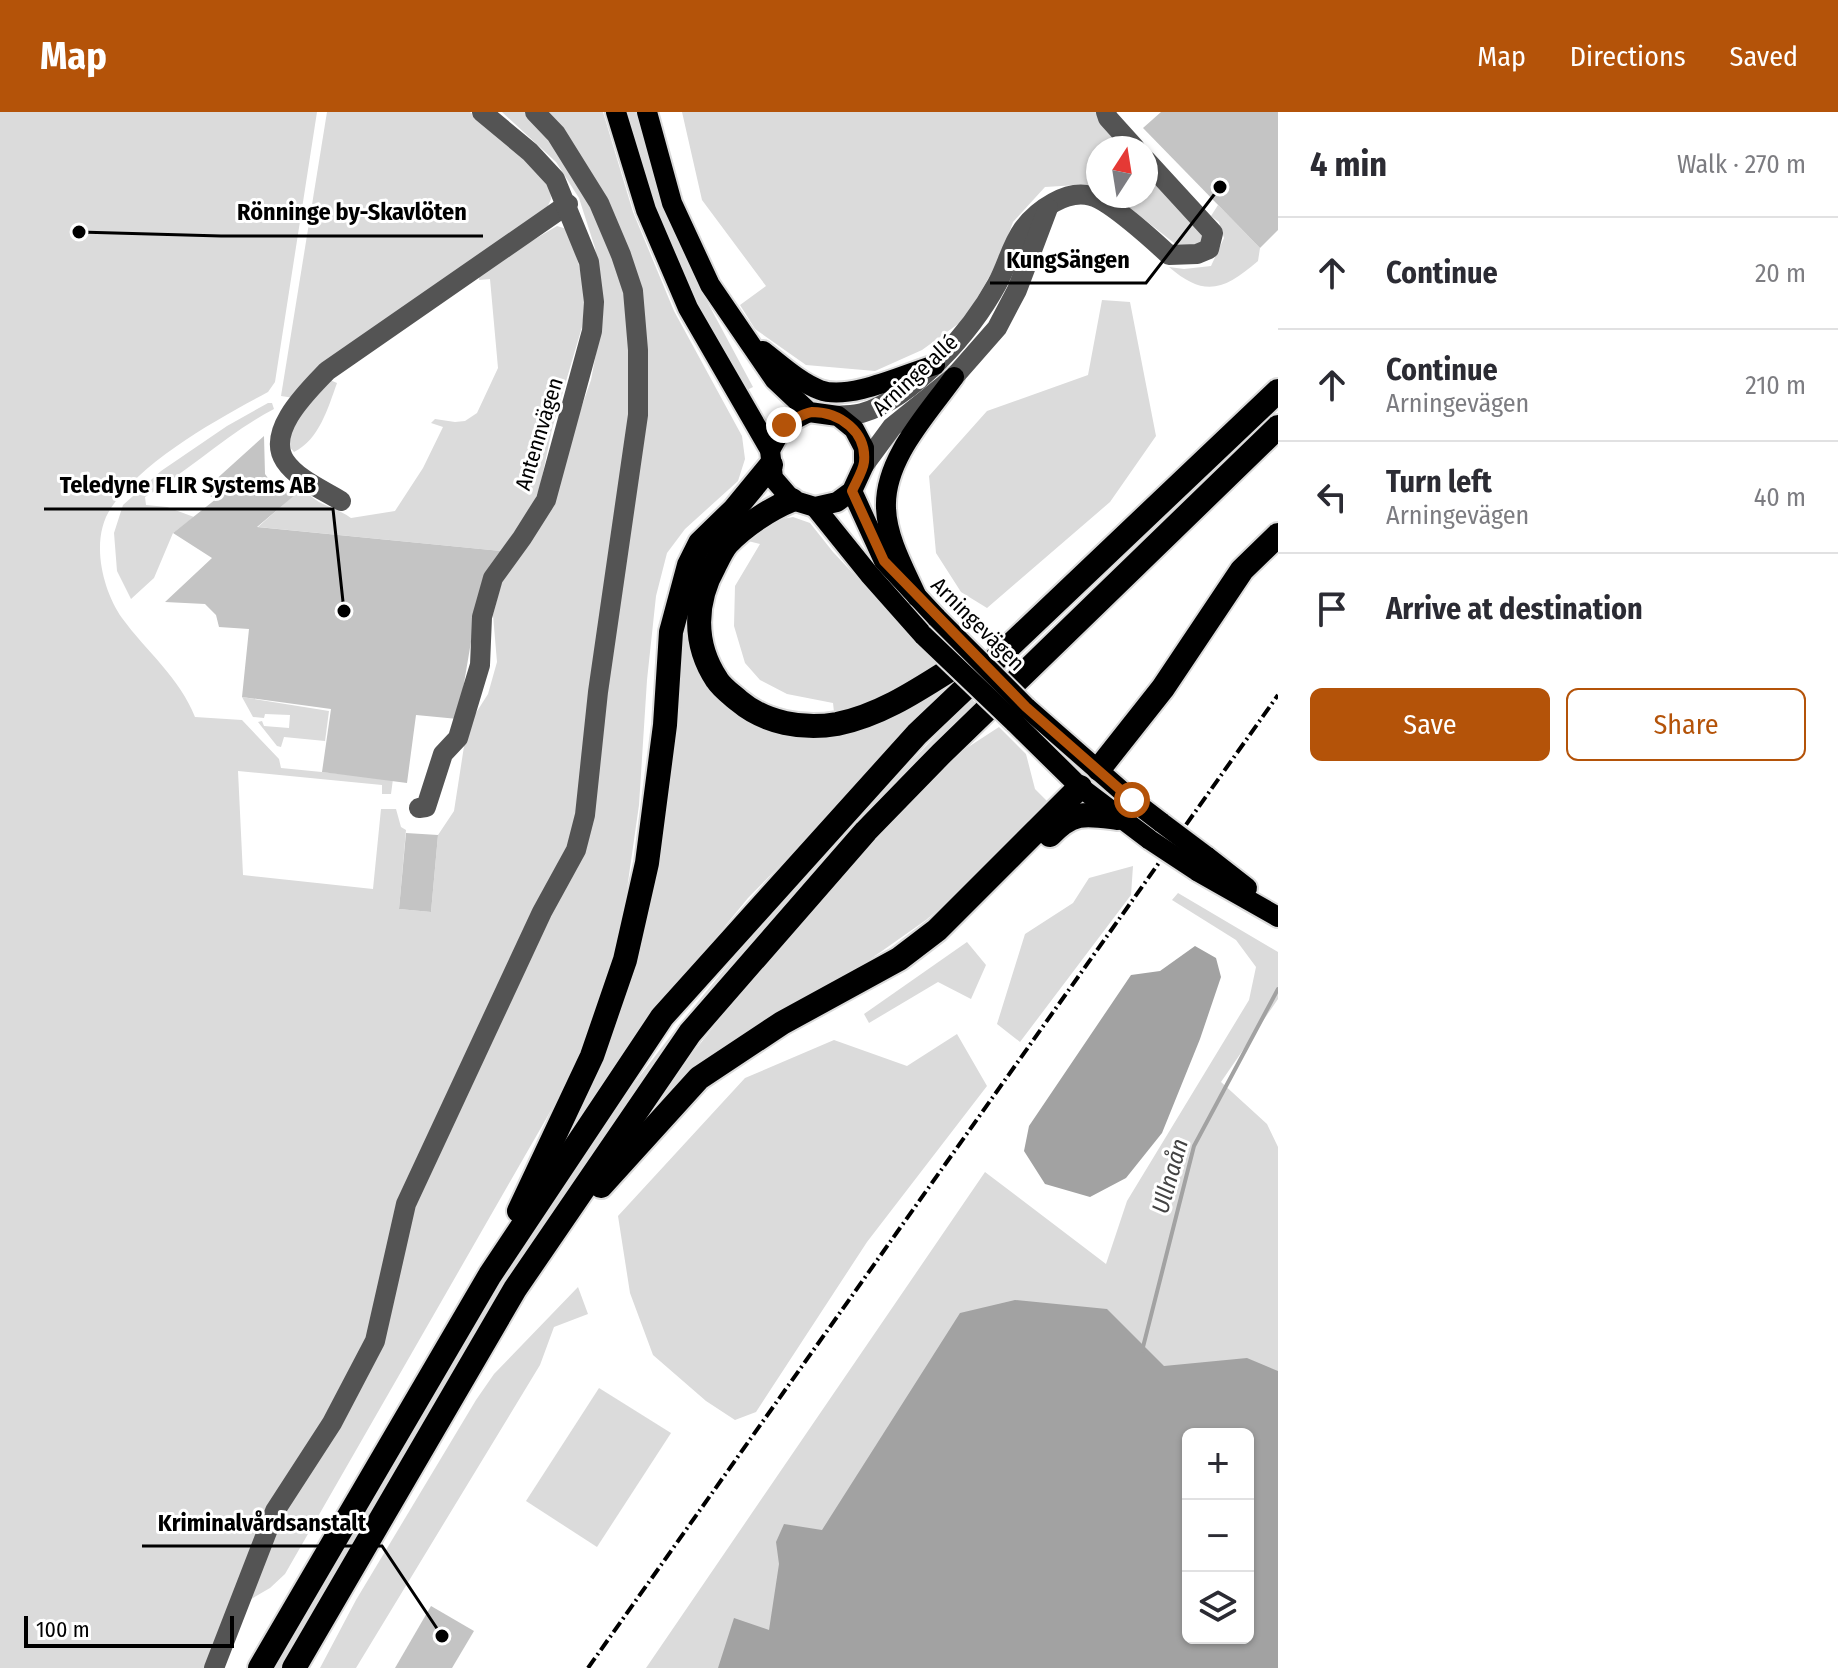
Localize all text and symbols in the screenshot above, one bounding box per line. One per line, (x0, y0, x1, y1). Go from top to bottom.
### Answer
text: Map (40, 33, 107, 79)
text: Map (1477, 40, 1526, 73)
text: Directions (1570, 40, 1686, 73)
text: Saved (1730, 40, 1798, 73)
north arrow (1086, 136, 1158, 208)
text: 4 min (1310, 144, 1387, 185)
text: Walk · 270 m (1677, 149, 1806, 180)
callout: Rönninge by-Skavlöten (221, 188, 483, 236)
text: Rönninge by-Skavlöten (237, 198, 467, 226)
callout: KungSängen (990, 235, 1146, 283)
text: KungSängen (1006, 246, 1130, 274)
icon: ahead (1310, 251, 1354, 295)
text: Continue (1386, 255, 1498, 291)
text: 20 m (1755, 258, 1806, 289)
street label: Arninge allé (867, 329, 963, 421)
text: Continue (1386, 352, 1498, 388)
icon: ahead (1310, 363, 1354, 407)
text: 210 m (1745, 370, 1806, 401)
street label: Antennvägen (509, 374, 569, 494)
text: Arningevägen (1386, 388, 1529, 419)
route end (766, 407, 802, 443)
callout: Teledyne FLIR Systems AB (44, 461, 333, 509)
text: Turn left (1386, 464, 1492, 500)
text: Teledyne FLIR Systems AB (60, 471, 316, 499)
icon: left (1310, 475, 1354, 519)
text: 40 m (1754, 482, 1806, 513)
text: Arningevägen (1386, 500, 1529, 531)
street label: Arningevägen (926, 572, 1030, 676)
icon: arrive (1310, 587, 1354, 631)
text: Arrive at destination (1386, 591, 1643, 627)
button: Save (1310, 688, 1550, 761)
button: Share (1566, 688, 1806, 761)
route start (1114, 782, 1150, 818)
water label: Ullnaån (1146, 1135, 1194, 1217)
map controls (1182, 1428, 1254, 1644)
button: + (1182, 1428, 1254, 1500)
callout: Kriminalvårdsanstalt (142, 1498, 382, 1546)
button: − (1182, 1500, 1254, 1572)
text: Kriminalvårdsanstalt (158, 1509, 367, 1537)
button: layers (1182, 1572, 1254, 1644)
scale bar (24, 1612, 234, 1648)
text: 100 m (36, 1616, 90, 1643)

